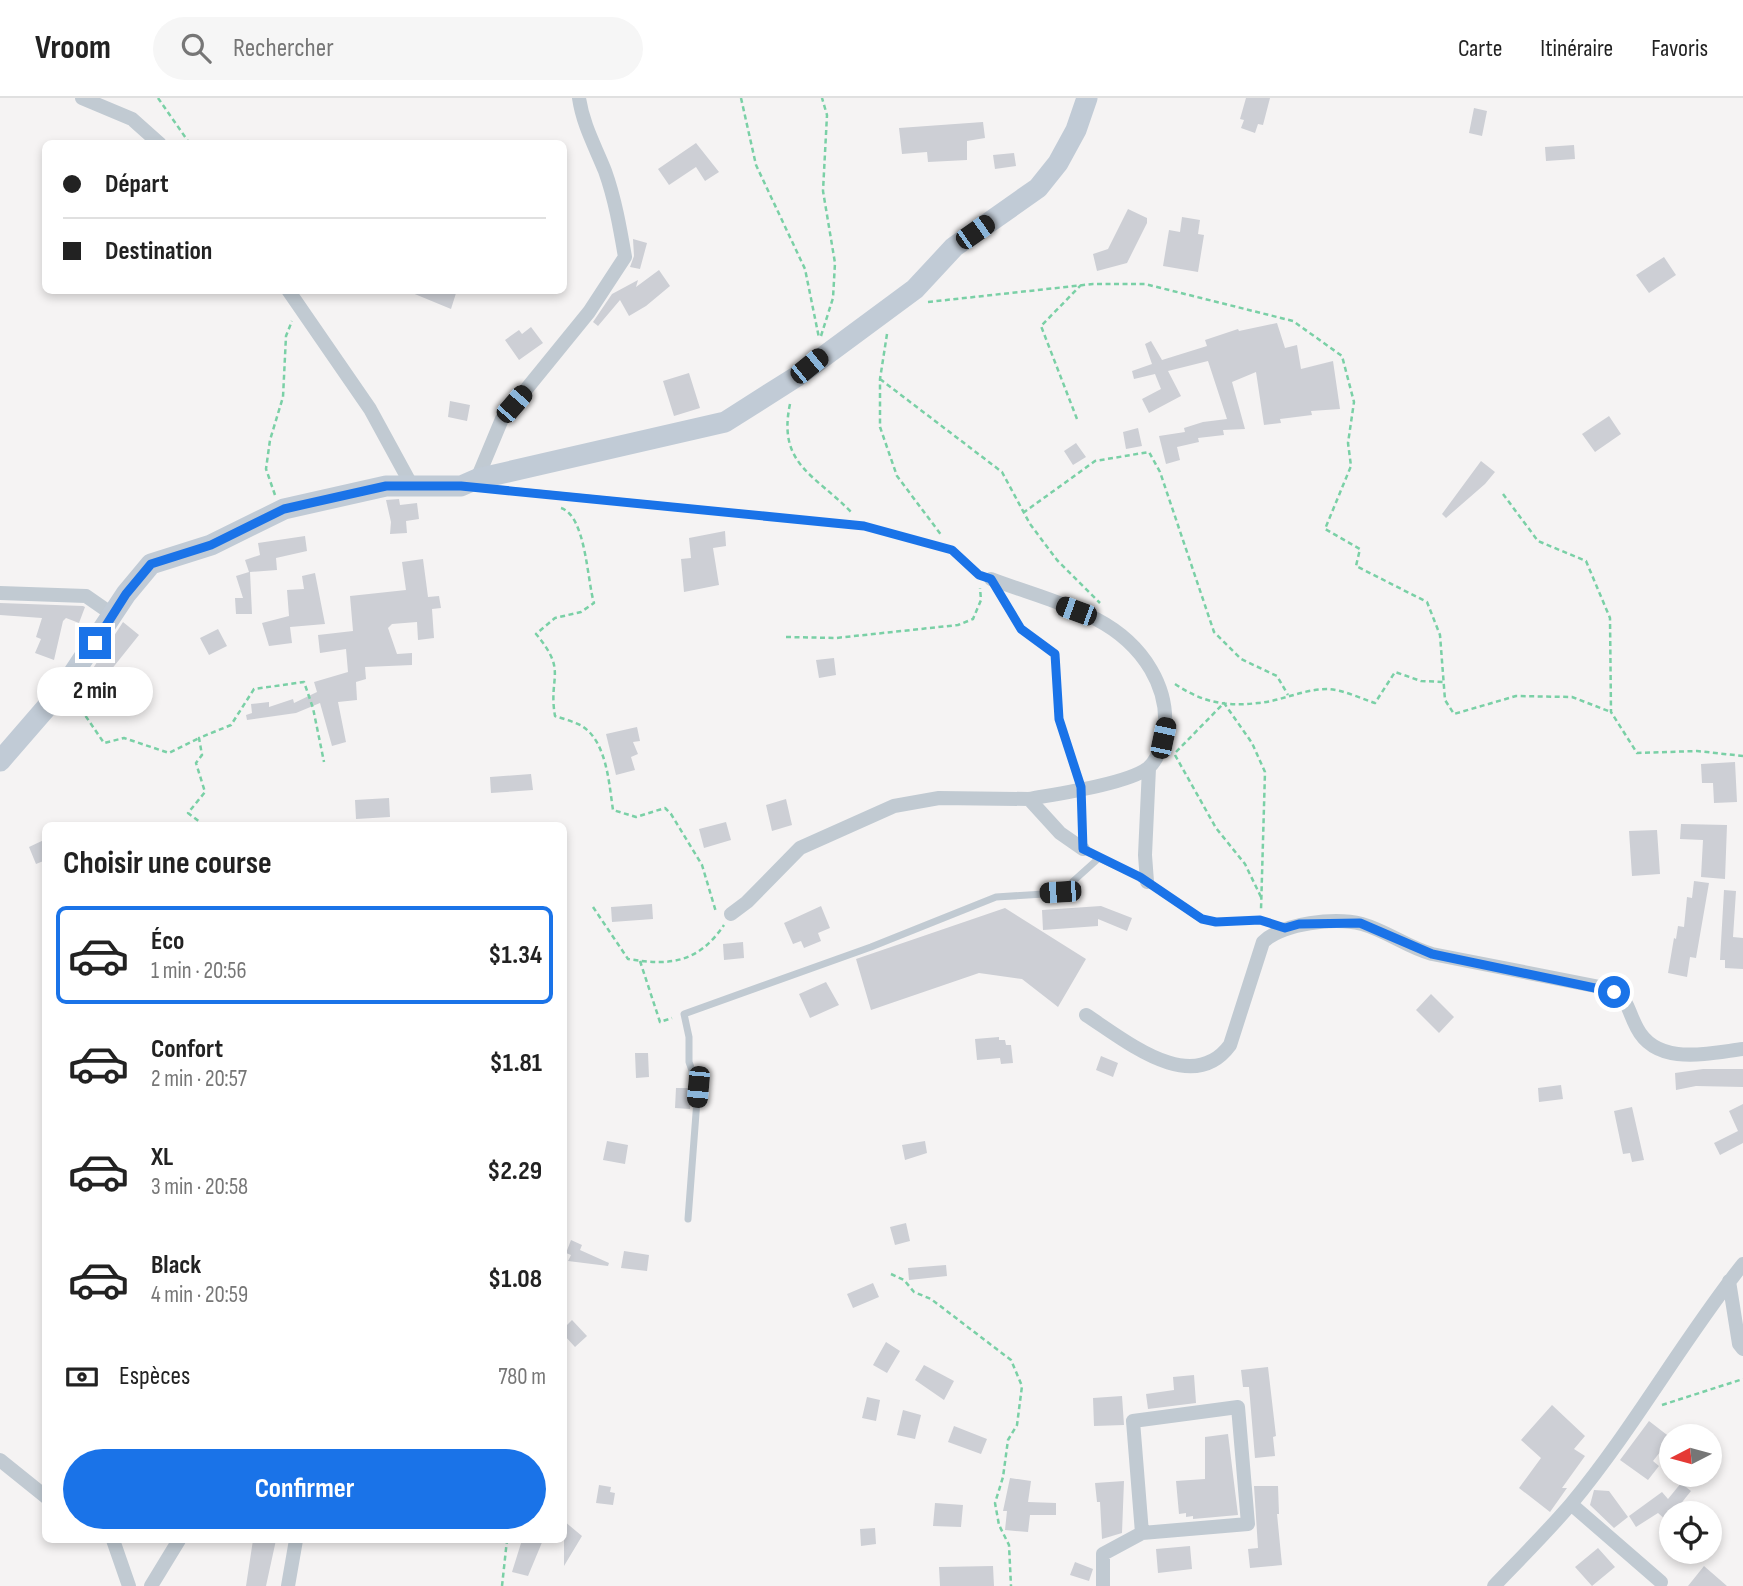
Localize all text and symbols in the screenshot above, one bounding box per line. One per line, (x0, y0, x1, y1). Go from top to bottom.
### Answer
search box (153, 17, 643, 80)
text: Vroom (35, 28, 111, 68)
icon: search (177, 29, 215, 67)
text: Rechercher (233, 33, 334, 64)
text: Carte (1458, 34, 1502, 63)
text: Itinéraire (1540, 34, 1613, 63)
text: Favoris (1651, 34, 1708, 63)
text: Départ (105, 169, 168, 200)
car (952, 211, 999, 253)
text: Destination (105, 236, 212, 267)
car (787, 345, 832, 387)
car (493, 381, 536, 427)
car (1053, 594, 1100, 628)
route end (79, 627, 111, 659)
callout: 2 min (37, 668, 153, 716)
text: 2 min (73, 677, 117, 705)
car (1149, 715, 1178, 761)
text: Choisir une course (63, 844, 272, 883)
car (1039, 880, 1082, 904)
icon: car (67, 924, 130, 987)
text: Éco (151, 926, 184, 957)
text: $1.34 (488, 940, 542, 971)
text: 1 min · 20:56 (151, 957, 247, 985)
route start (1598, 976, 1630, 1008)
icon: car (67, 1032, 130, 1095)
text: Confort (151, 1034, 223, 1065)
text: $1.81 (490, 1048, 542, 1079)
text: 2 min · 20:57 (151, 1065, 247, 1093)
car (686, 1065, 711, 1109)
icon: car (67, 1140, 130, 1203)
text: XL (151, 1142, 173, 1173)
text: $2.29 (487, 1156, 542, 1187)
text: 3 min · 20:58 (151, 1173, 248, 1201)
icon: car (67, 1248, 130, 1311)
text: Black (151, 1250, 201, 1281)
text: $1.08 (488, 1264, 542, 1295)
text: 4 min · 20:59 (151, 1281, 248, 1309)
icon: cash (63, 1358, 101, 1396)
text: Espèces (119, 1361, 190, 1392)
text: 780 m (498, 1363, 546, 1391)
north arrow (1659, 1424, 1722, 1488)
map controls (1659, 1424, 1722, 1564)
button: Confirmer (63, 1449, 546, 1529)
button: locate (1659, 1501, 1722, 1564)

